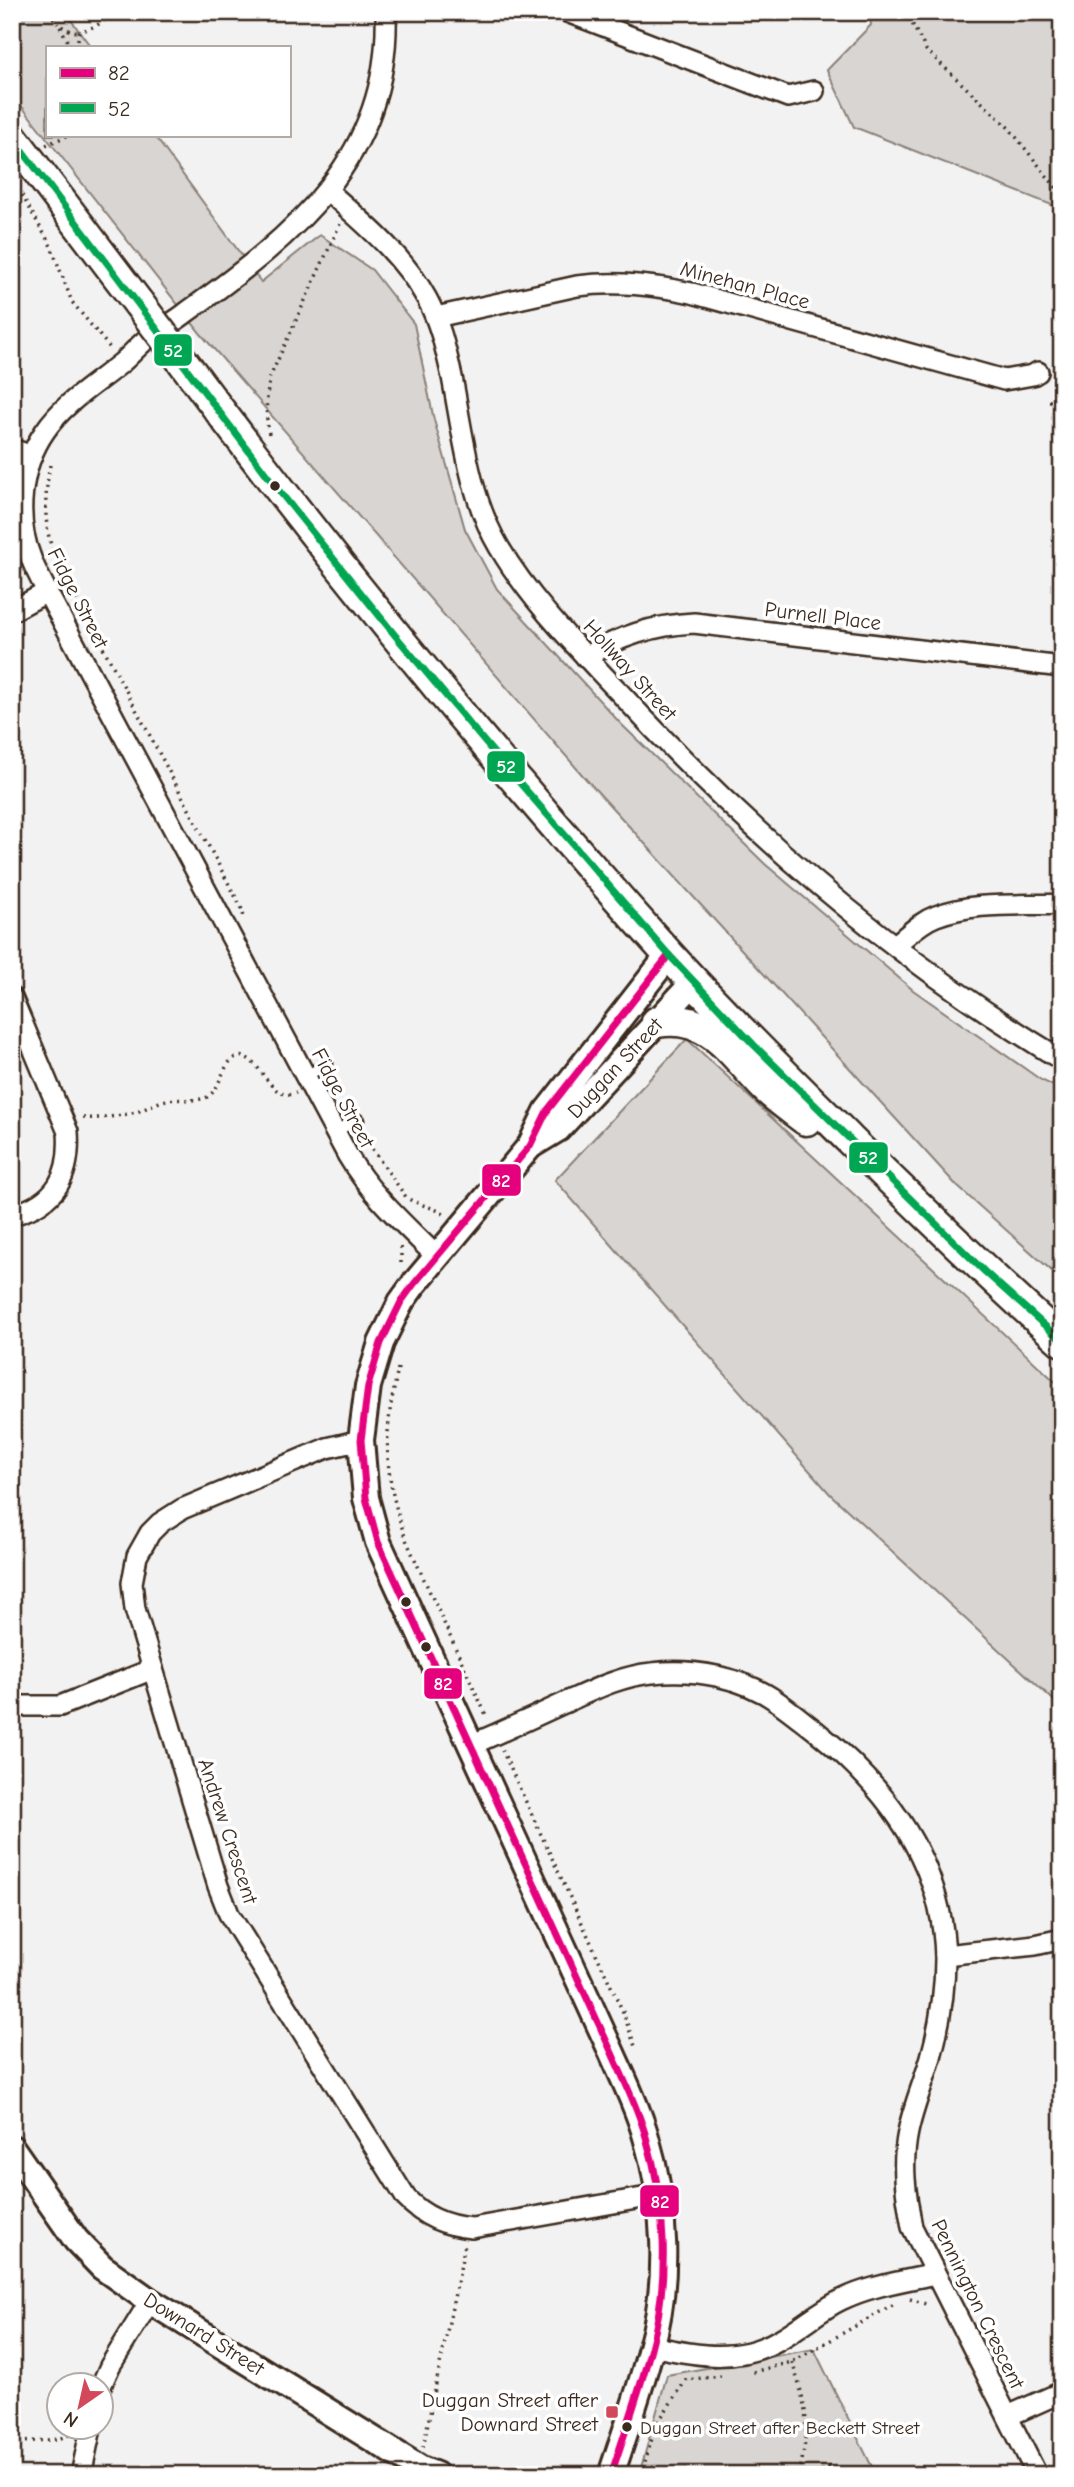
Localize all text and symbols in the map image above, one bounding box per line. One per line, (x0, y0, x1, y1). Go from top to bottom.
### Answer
legend (46, 46, 290, 136)
text: 82 (108, 61, 130, 85)
text: 52 (108, 97, 130, 121)
street label: Minehan Place (678, 256, 812, 314)
line badge: 52 (153, 333, 193, 367)
text: 52 (163, 340, 183, 362)
unlabelled marker (268, 479, 282, 493)
street label: Fidge Street (43, 544, 114, 653)
street label: Purnell Place (763, 597, 883, 635)
street label: Hollway Street (578, 615, 682, 726)
line badge: 52 (486, 750, 526, 783)
text: 52 (496, 756, 516, 778)
street label: Duggan Street (562, 1012, 668, 1123)
street label: Fidge Street (307, 1044, 380, 1153)
line badge: 52 (848, 1141, 889, 1174)
text: 52 (858, 1147, 878, 1169)
line badge: 82 (481, 1163, 522, 1197)
text: 82 (491, 1170, 511, 1192)
unlabelled marker (399, 1595, 413, 1609)
unlabelled marker (419, 1640, 433, 1654)
line badge: 82 (423, 1667, 463, 1700)
text: 82 (433, 1673, 453, 1695)
street label: Andrew Crescent (193, 1755, 263, 1908)
line badge: 82 (639, 2184, 680, 2218)
text: 82 (650, 2191, 670, 2213)
street label: Pennington Crescent (927, 2215, 1030, 2394)
street label: Downard Street (139, 2287, 270, 2381)
north arrow (46, 2372, 116, 2442)
place label: Duggan Street after Downard Street (422, 2388, 599, 2436)
marker: Duggan Street after Downard Street (604, 2404, 620, 2420)
text: N (60, 2407, 82, 2432)
place label: Duggan Street after Beckett Street (640, 2417, 920, 2439)
marker: Duggan Street after Beckett Street (620, 2420, 634, 2434)

